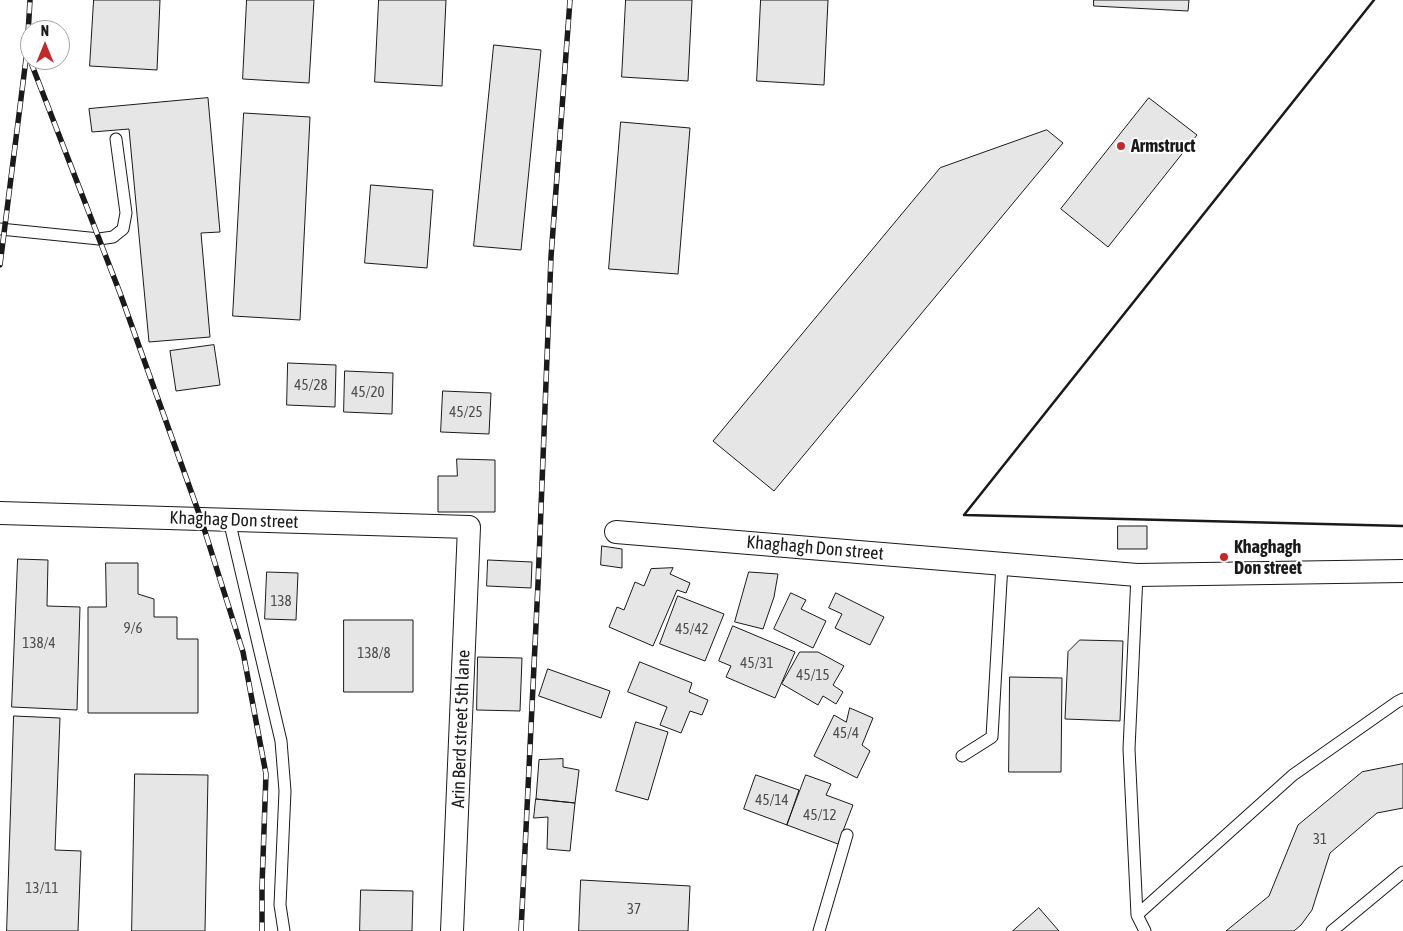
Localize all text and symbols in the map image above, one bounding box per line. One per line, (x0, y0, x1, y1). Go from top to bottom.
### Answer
north arrow (20, 20, 70, 70)
text: N (41, 23, 49, 39)
place label: Armstruct (1131, 135, 1195, 157)
marker: Armstruct (1115, 140, 1127, 152)
house number: 45/28 (294, 376, 328, 394)
house number: 45/20 (351, 383, 385, 401)
house number: 45/25 (449, 403, 483, 421)
street label: Khaghag Don street (169, 507, 299, 533)
street label: Khaghagh Don street (745, 531, 885, 565)
place label: Khaghagh Don street (1234, 536, 1302, 578)
marker: Khaghagh Don street (1218, 551, 1230, 563)
house number: 138 (270, 592, 292, 610)
house number: 9/6 (123, 619, 143, 637)
house number: 45/42 (675, 620, 709, 638)
house number: 138/4 (22, 634, 56, 652)
house number: 138/8 (357, 644, 391, 662)
street label: Arin Berd street 5th lane (447, 650, 475, 808)
house number: 45/31 (740, 654, 774, 672)
house number: 45/15 (796, 666, 830, 684)
house number: 45/4 (833, 724, 859, 742)
house number: 45/14 (755, 791, 789, 809)
house number: 45/12 (803, 806, 837, 824)
house number: 31 (1313, 830, 1327, 848)
house number: 13/11 (25, 879, 59, 897)
house number: 37 (627, 900, 641, 918)

